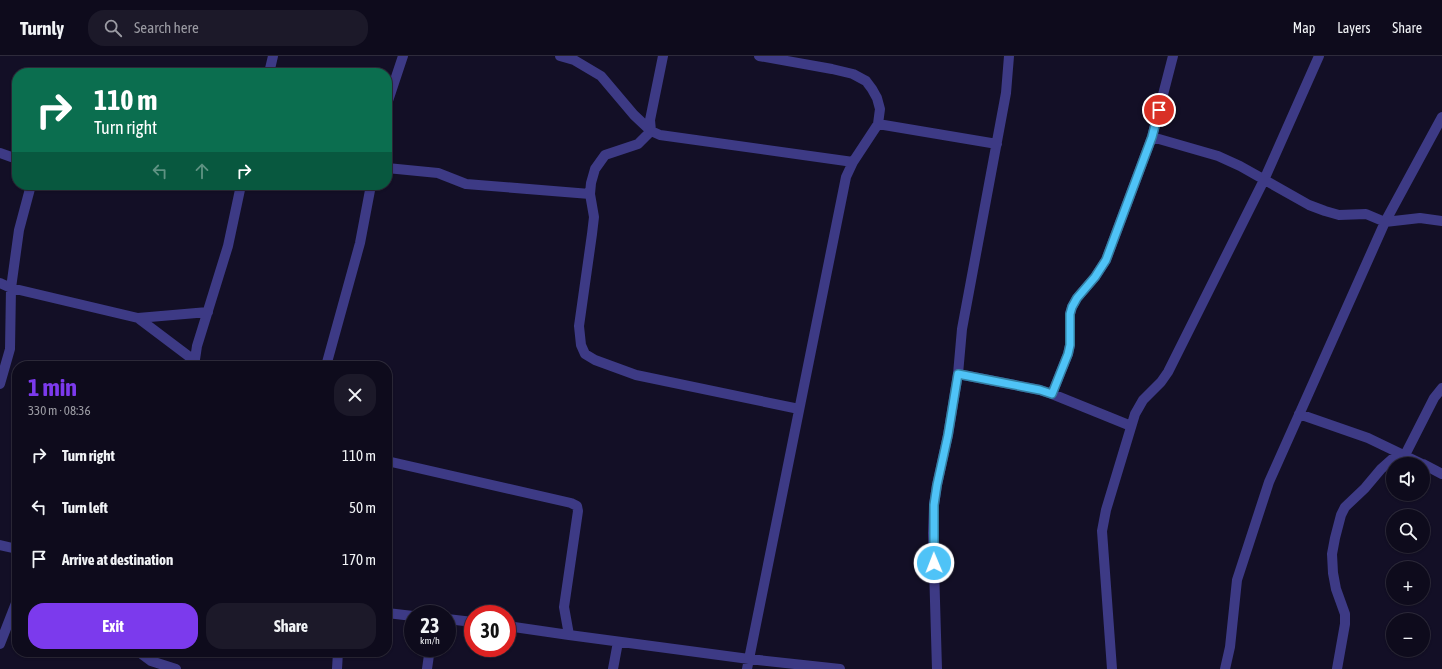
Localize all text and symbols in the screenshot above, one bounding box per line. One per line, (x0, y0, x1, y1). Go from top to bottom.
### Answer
search box (88, 10, 368, 46)
text: Turnly (20, 17, 64, 39)
icon: search (102, 17, 124, 39)
text: Search here (134, 19, 199, 36)
text: Map (1293, 20, 1315, 36)
text: Layers (1337, 20, 1370, 36)
text: Share (1392, 20, 1422, 36)
icon: right (28, 84, 80, 136)
text: 110 m (94, 84, 157, 116)
pin (1142, 93, 1176, 127)
icon: arrive (1148, 99, 1170, 121)
text: Turn right (94, 117, 157, 138)
icon: left (149, 160, 171, 182)
icon: ahead (191, 160, 213, 182)
icon: right (233, 160, 255, 182)
text: 1 min (28, 374, 77, 401)
button: close (334, 374, 376, 416)
text: 330 m · 08:36 (28, 403, 91, 418)
icon: right (28, 444, 50, 466)
text: Turn right (62, 447, 115, 464)
text: 110 m (342, 447, 376, 464)
map controls (1386, 457, 1430, 657)
button: sound (1386, 457, 1430, 501)
icon: left (28, 496, 50, 518)
text: Turn left (62, 499, 108, 516)
text: 50 m (349, 499, 376, 516)
button: search (1386, 509, 1430, 553)
position arrow (913, 542, 955, 584)
icon: arrive (28, 548, 50, 570)
text: Arrive at destination (62, 551, 173, 568)
text: 170 m (342, 551, 376, 568)
button: + (1386, 561, 1430, 605)
button: Exit (28, 603, 198, 649)
button: Share (206, 603, 376, 649)
speed limit sign: 30 (464, 605, 516, 657)
button: − (1386, 613, 1430, 657)
text: 23 (421, 614, 439, 637)
text: km/h (420, 635, 440, 646)

